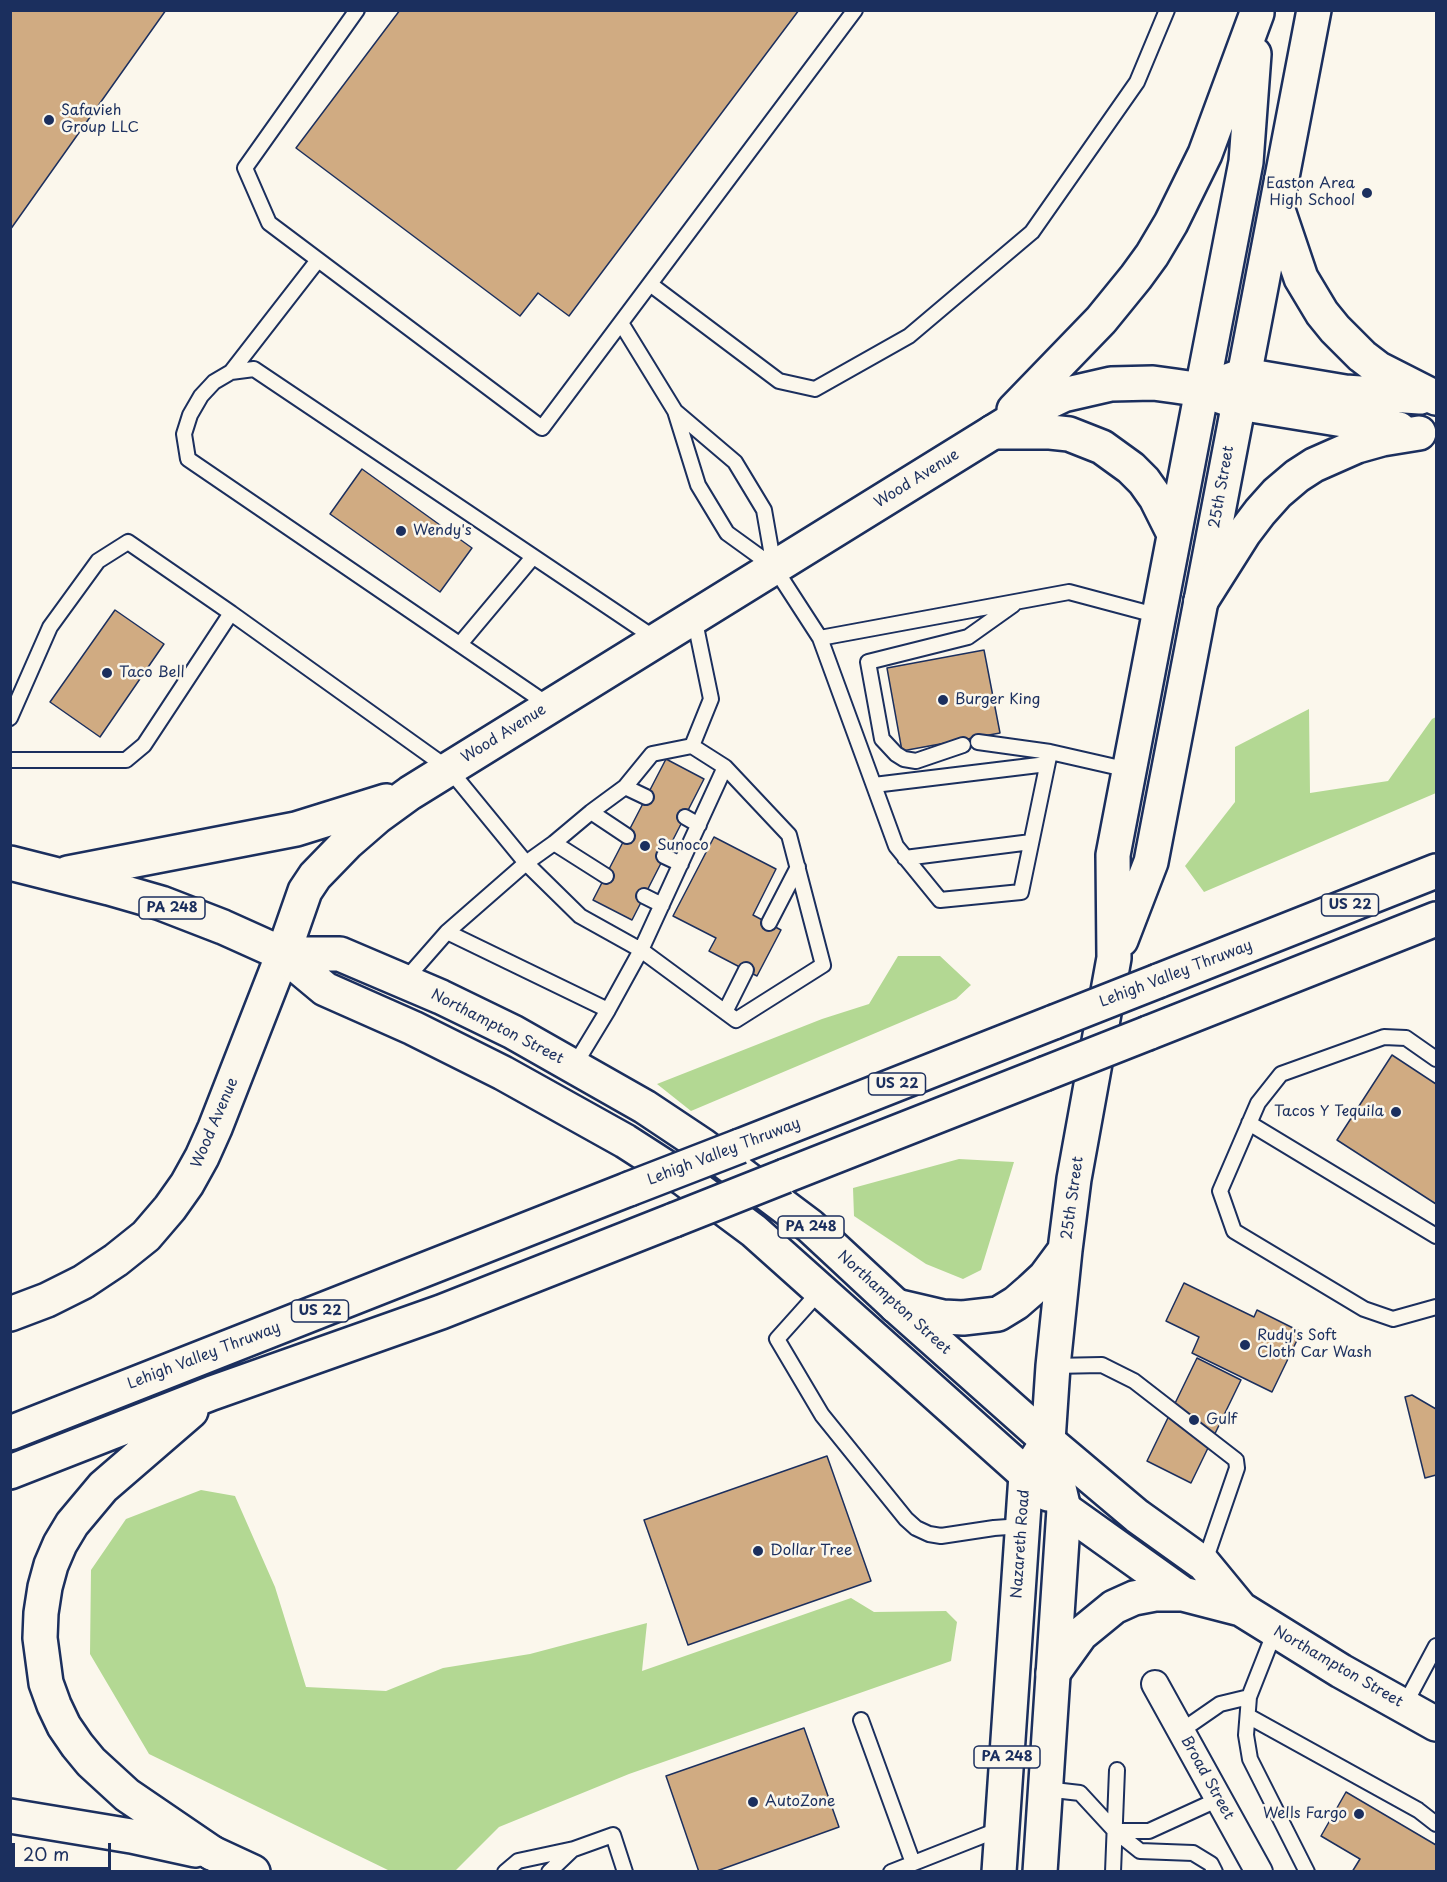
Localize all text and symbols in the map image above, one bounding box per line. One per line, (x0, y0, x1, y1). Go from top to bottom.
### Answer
place label: Safavieh Group LLC (61, 102, 139, 137)
marker: Safavieh Group LLC (42, 113, 56, 127)
place label: Easton Area High School (1266, 175, 1355, 210)
marker: Easton Area High School (1360, 186, 1374, 200)
street label: 25th Street (1206, 444, 1238, 530)
street label: Wood Avenue (871, 446, 963, 512)
place label: Wendy's (413, 522, 471, 540)
marker: Wendy's (394, 524, 408, 538)
place label: Taco Bell (119, 664, 185, 682)
marker: Taco Bell (100, 666, 114, 680)
place label: Burger King (955, 691, 1040, 709)
marker: Burger King (936, 693, 950, 707)
street label: Wood Avenue (458, 701, 550, 767)
place label: Sunoco (657, 837, 709, 855)
marker: Sunoco (638, 839, 652, 853)
road number: US 22 (1322, 894, 1378, 916)
road number: PA 248 (139, 897, 205, 919)
street label: Lehigh Valley Thruway (1097, 937, 1255, 1011)
street label: Northampton Street (428, 986, 566, 1068)
road number: US 22 (868, 1073, 926, 1095)
street label: Wood Avenue (188, 1075, 242, 1171)
place label: Tacos Y Tequila (1274, 1103, 1384, 1121)
marker: Tacos Y Tequila (1389, 1105, 1403, 1119)
street label: Lehigh Valley Thruway (645, 1115, 803, 1189)
street label: 25th Street (1058, 1155, 1088, 1241)
road number: PA 248 (778, 1216, 844, 1238)
street label: Northampton Street (834, 1247, 954, 1359)
road number: US 22 (292, 1300, 348, 1322)
street label: Lehigh Valley Thruway (125, 1319, 283, 1393)
place label: Rudy's Soft Cloth Car Wash (1257, 1327, 1372, 1362)
marker: Rudy's Soft Cloth Car Wash (1238, 1338, 1252, 1352)
place label: Gulf (1206, 1411, 1237, 1429)
marker: Gulf (1187, 1413, 1201, 1427)
street label: Nazareth Road (1008, 1489, 1034, 1599)
place label: Dollar Tree (770, 1542, 852, 1560)
marker: Dollar Tree (751, 1544, 765, 1558)
street label: Northampton Street (1270, 1623, 1406, 1711)
street label: Broad Street (1177, 1733, 1237, 1823)
road number: PA 248 (974, 1746, 1040, 1768)
place label: AutoZone (765, 1793, 835, 1811)
marker: AutoZone (746, 1795, 760, 1809)
place label: Wells Fargo (1263, 1805, 1347, 1823)
marker: Wells Fargo (1352, 1807, 1366, 1821)
scale bar (15, 1831, 114, 1869)
text: 20 m (23, 1840, 69, 1867)

